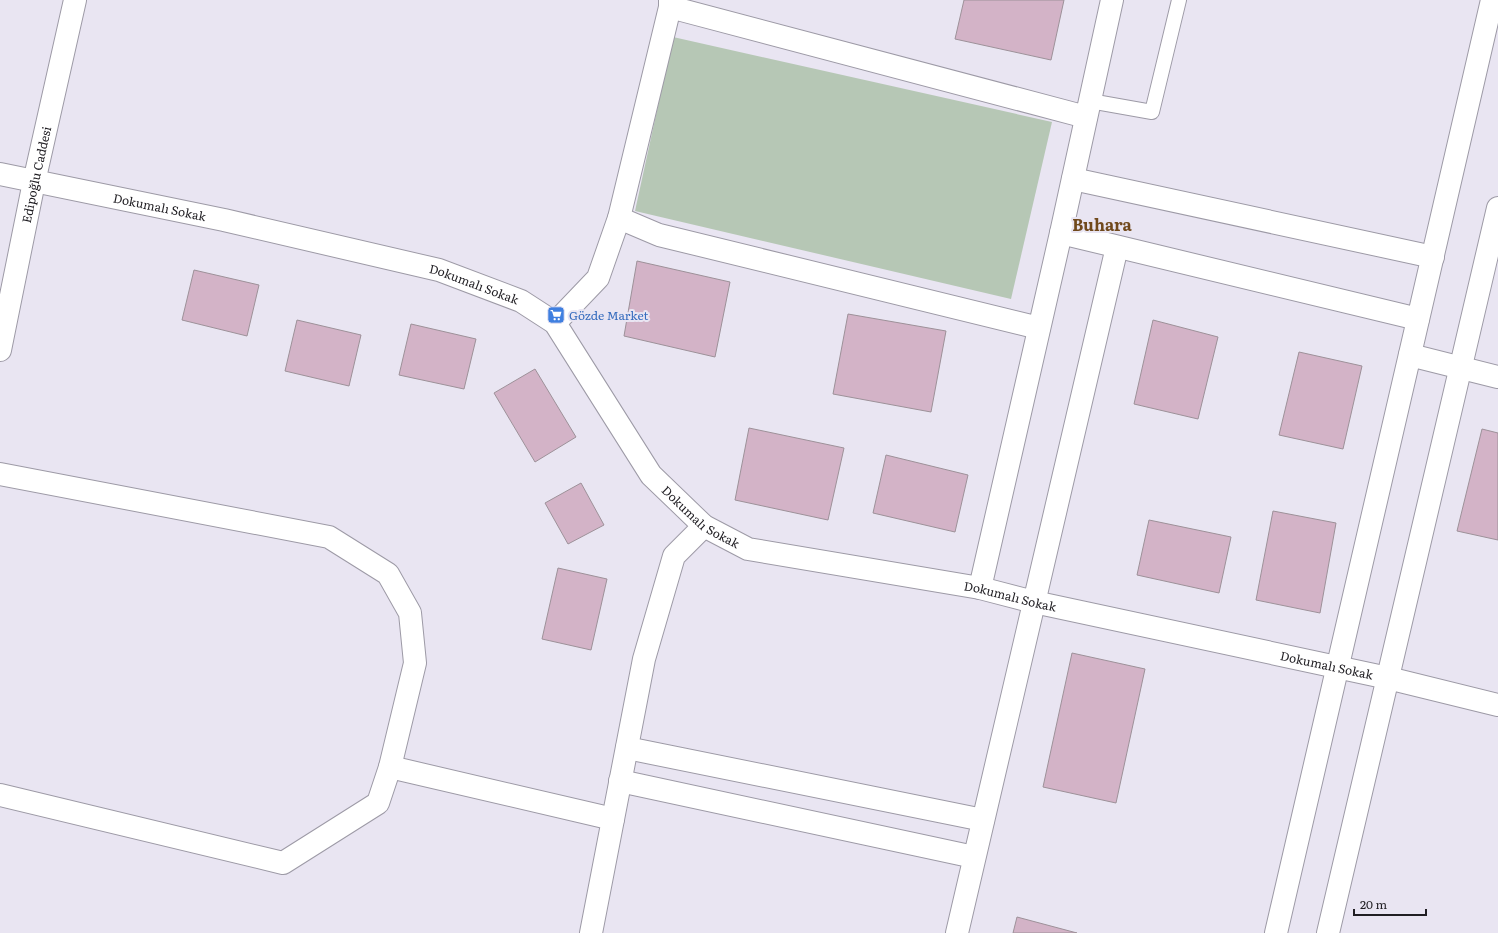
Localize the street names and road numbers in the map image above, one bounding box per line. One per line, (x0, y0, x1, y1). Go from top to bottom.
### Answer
street label: Edipoğlu Caddesi (17, 125, 55, 225)
street label: Dokumalı Sokak (112, 188, 208, 225)
street label: Dokumalı Sokak (428, 259, 522, 309)
street label: Dokumalı Sokak (658, 481, 744, 553)
street label: Dokumalı Sokak (963, 576, 1059, 616)
street label: Dokumalı Sokak (1279, 646, 1375, 684)

